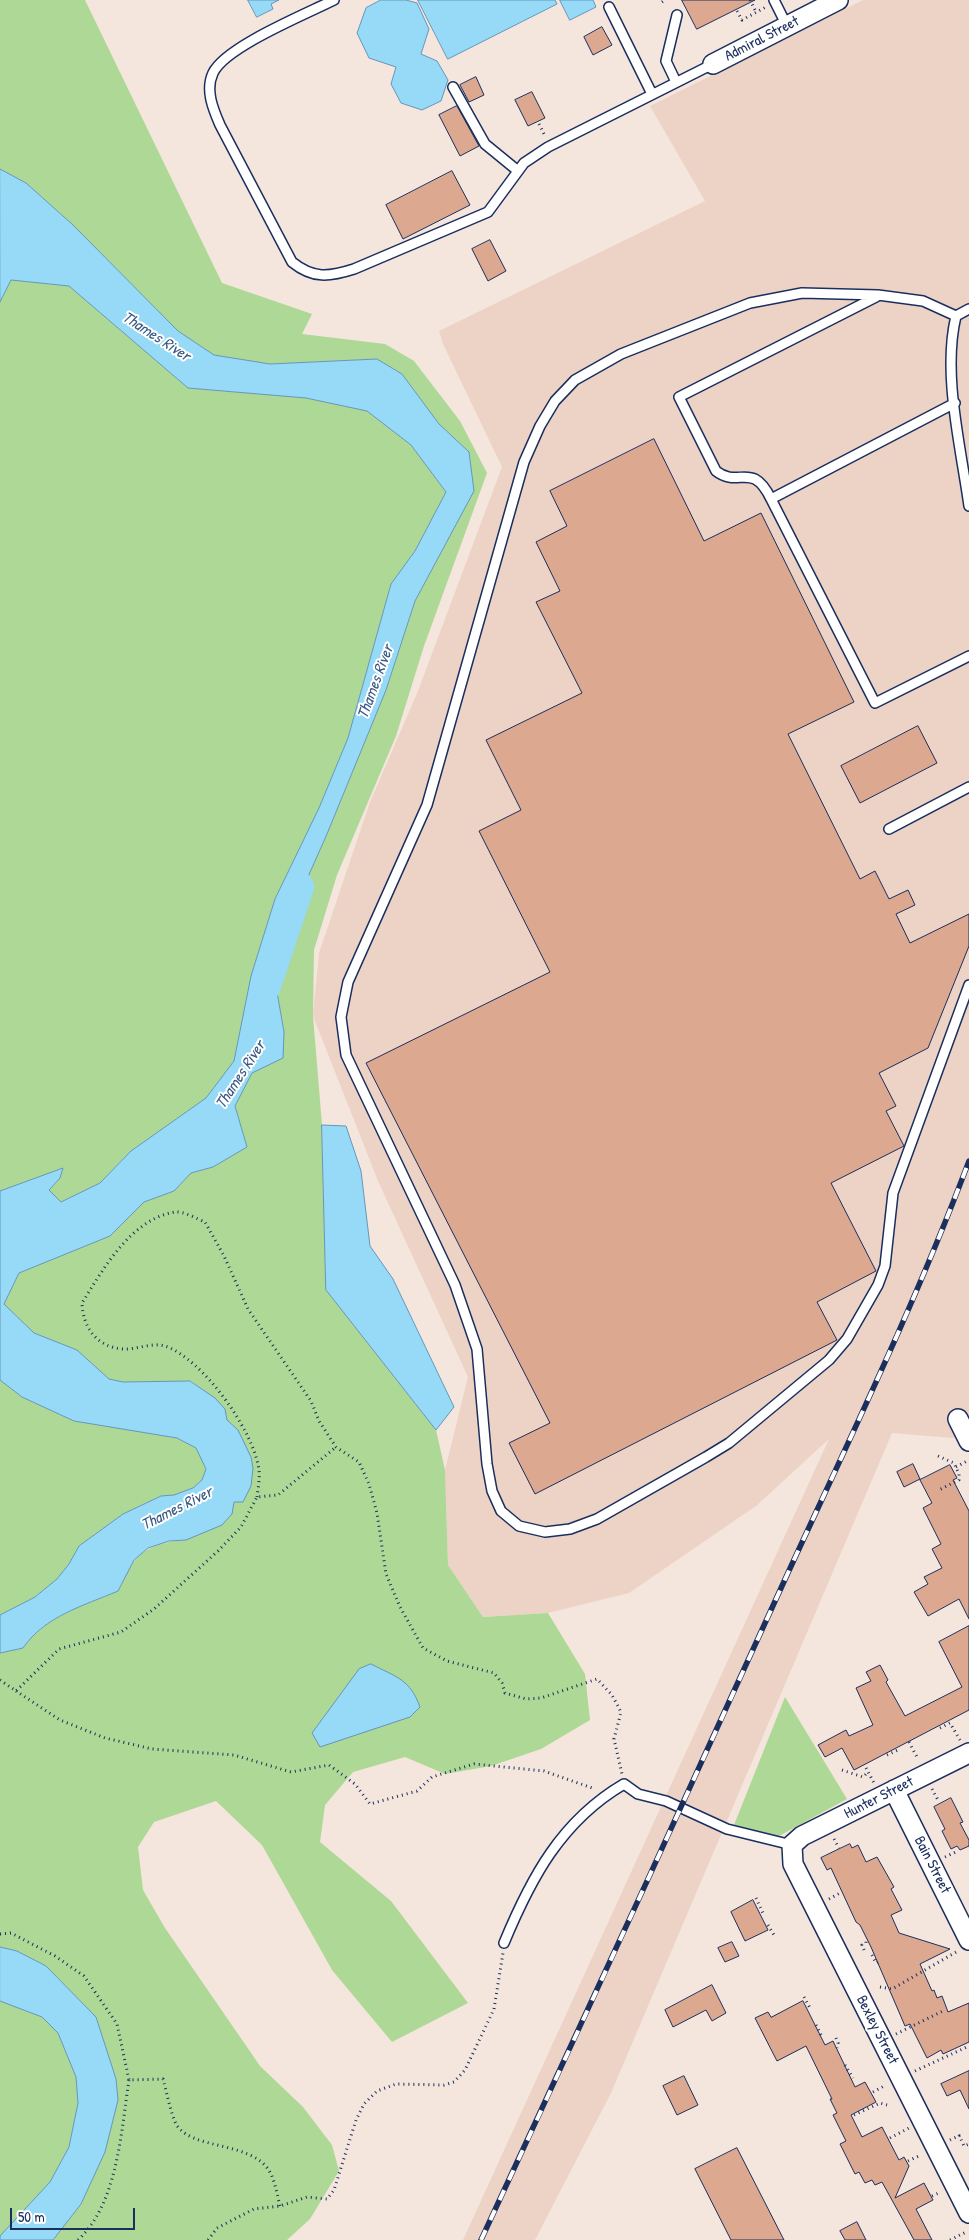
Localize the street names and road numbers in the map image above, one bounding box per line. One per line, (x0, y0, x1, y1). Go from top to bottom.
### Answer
street label: Admiral Street (722, 13, 802, 65)
street label: Hunter Street (841, 1773, 917, 1823)
street label: Bain Street (910, 1833, 954, 1897)
street label: Bexley Street (852, 1993, 902, 2067)

